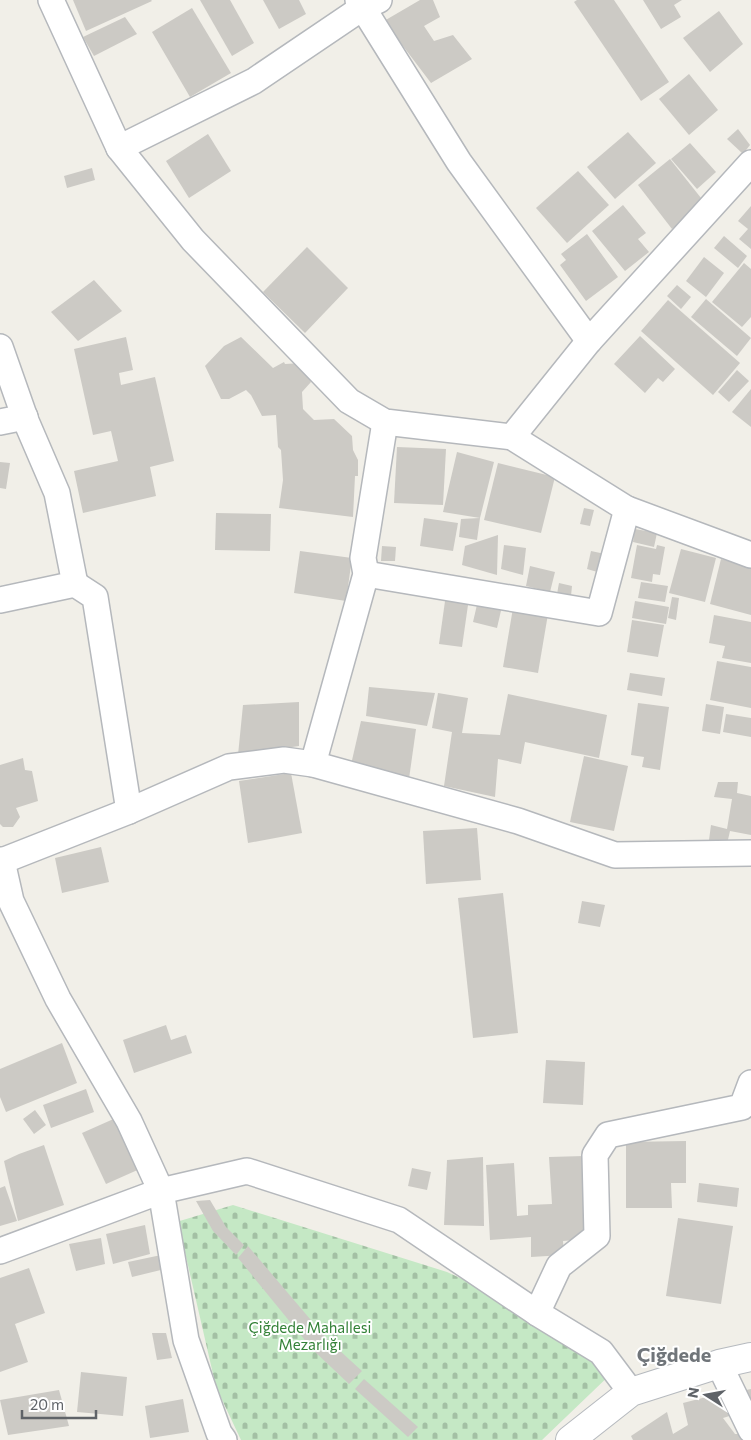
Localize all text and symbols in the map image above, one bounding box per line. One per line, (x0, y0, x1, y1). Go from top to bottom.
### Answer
park label: Çiğdede Mahallesi Mezarlığı (249, 1318, 371, 1353)
district label: Çiğdede (637, 1342, 711, 1366)
north arrow (681, 1370, 731, 1420)
text: N (683, 1386, 702, 1399)
scale bar (22, 1388, 96, 1420)
text: 20 m (30, 1395, 64, 1413)

